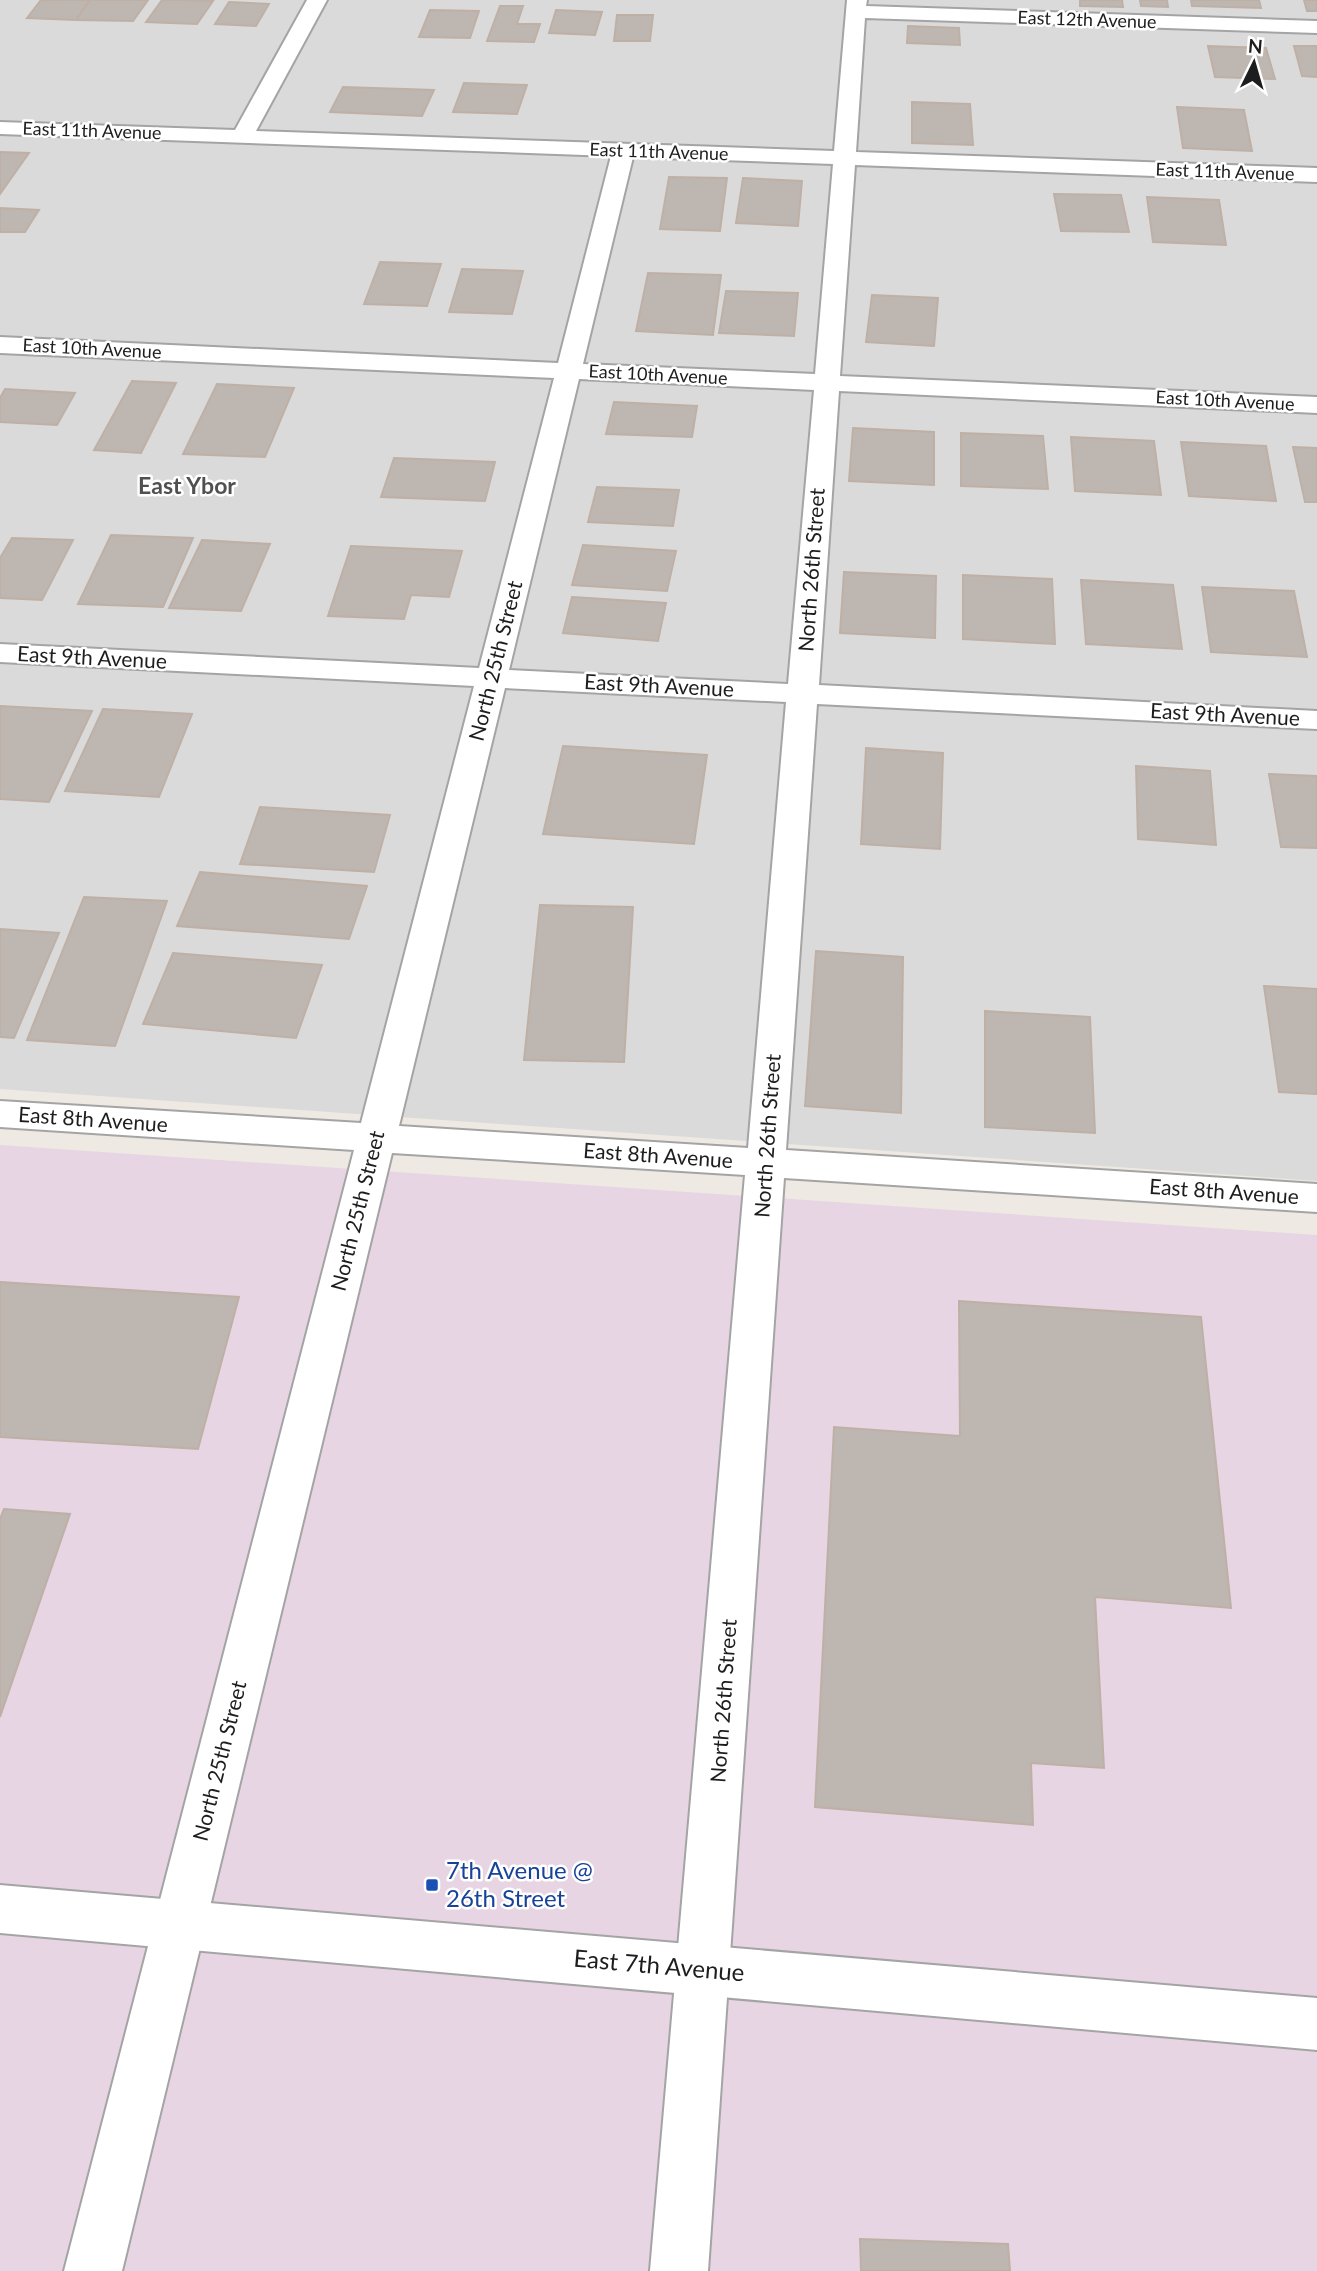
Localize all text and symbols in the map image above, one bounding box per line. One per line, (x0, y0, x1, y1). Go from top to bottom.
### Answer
street label: East 12th Avenue (1017, 6, 1157, 32)
north arrow (1219, 28, 1289, 98)
text: N (1247, 33, 1264, 58)
street label: East 11th Avenue (22, 117, 162, 143)
street label: East 11th Avenue (589, 138, 729, 164)
street label: East 11th Avenue (1155, 158, 1295, 184)
street label: East 10th Avenue (22, 333, 162, 363)
street label: East 10th Avenue (588, 359, 728, 389)
street label: East 10th Avenue (1155, 385, 1295, 415)
district label: East Ybor (138, 471, 236, 499)
street label: North 26th Street (792, 487, 829, 653)
street label: North 25th Street (463, 578, 527, 743)
street label: East 9th Avenue (16, 640, 168, 673)
street label: East 9th Avenue (583, 668, 735, 701)
street label: East 9th Avenue (1149, 697, 1301, 730)
street label: North 26th Street (748, 1053, 785, 1219)
street label: East 8th Avenue (17, 1101, 169, 1136)
street label: North 25th Street (325, 1128, 389, 1293)
street label: East 8th Avenue (582, 1137, 734, 1172)
street label: East 8th Avenue (1148, 1173, 1300, 1208)
street label: North 26th Street (704, 1618, 741, 1784)
street label: North 25th Street (187, 1678, 251, 1843)
place label: 7th Avenue @ 26th Street (446, 1855, 593, 1912)
marker: 7th Avenue @ 26th Street (424, 1877, 440, 1893)
street label: East 7th Avenue (572, 1943, 746, 1986)

